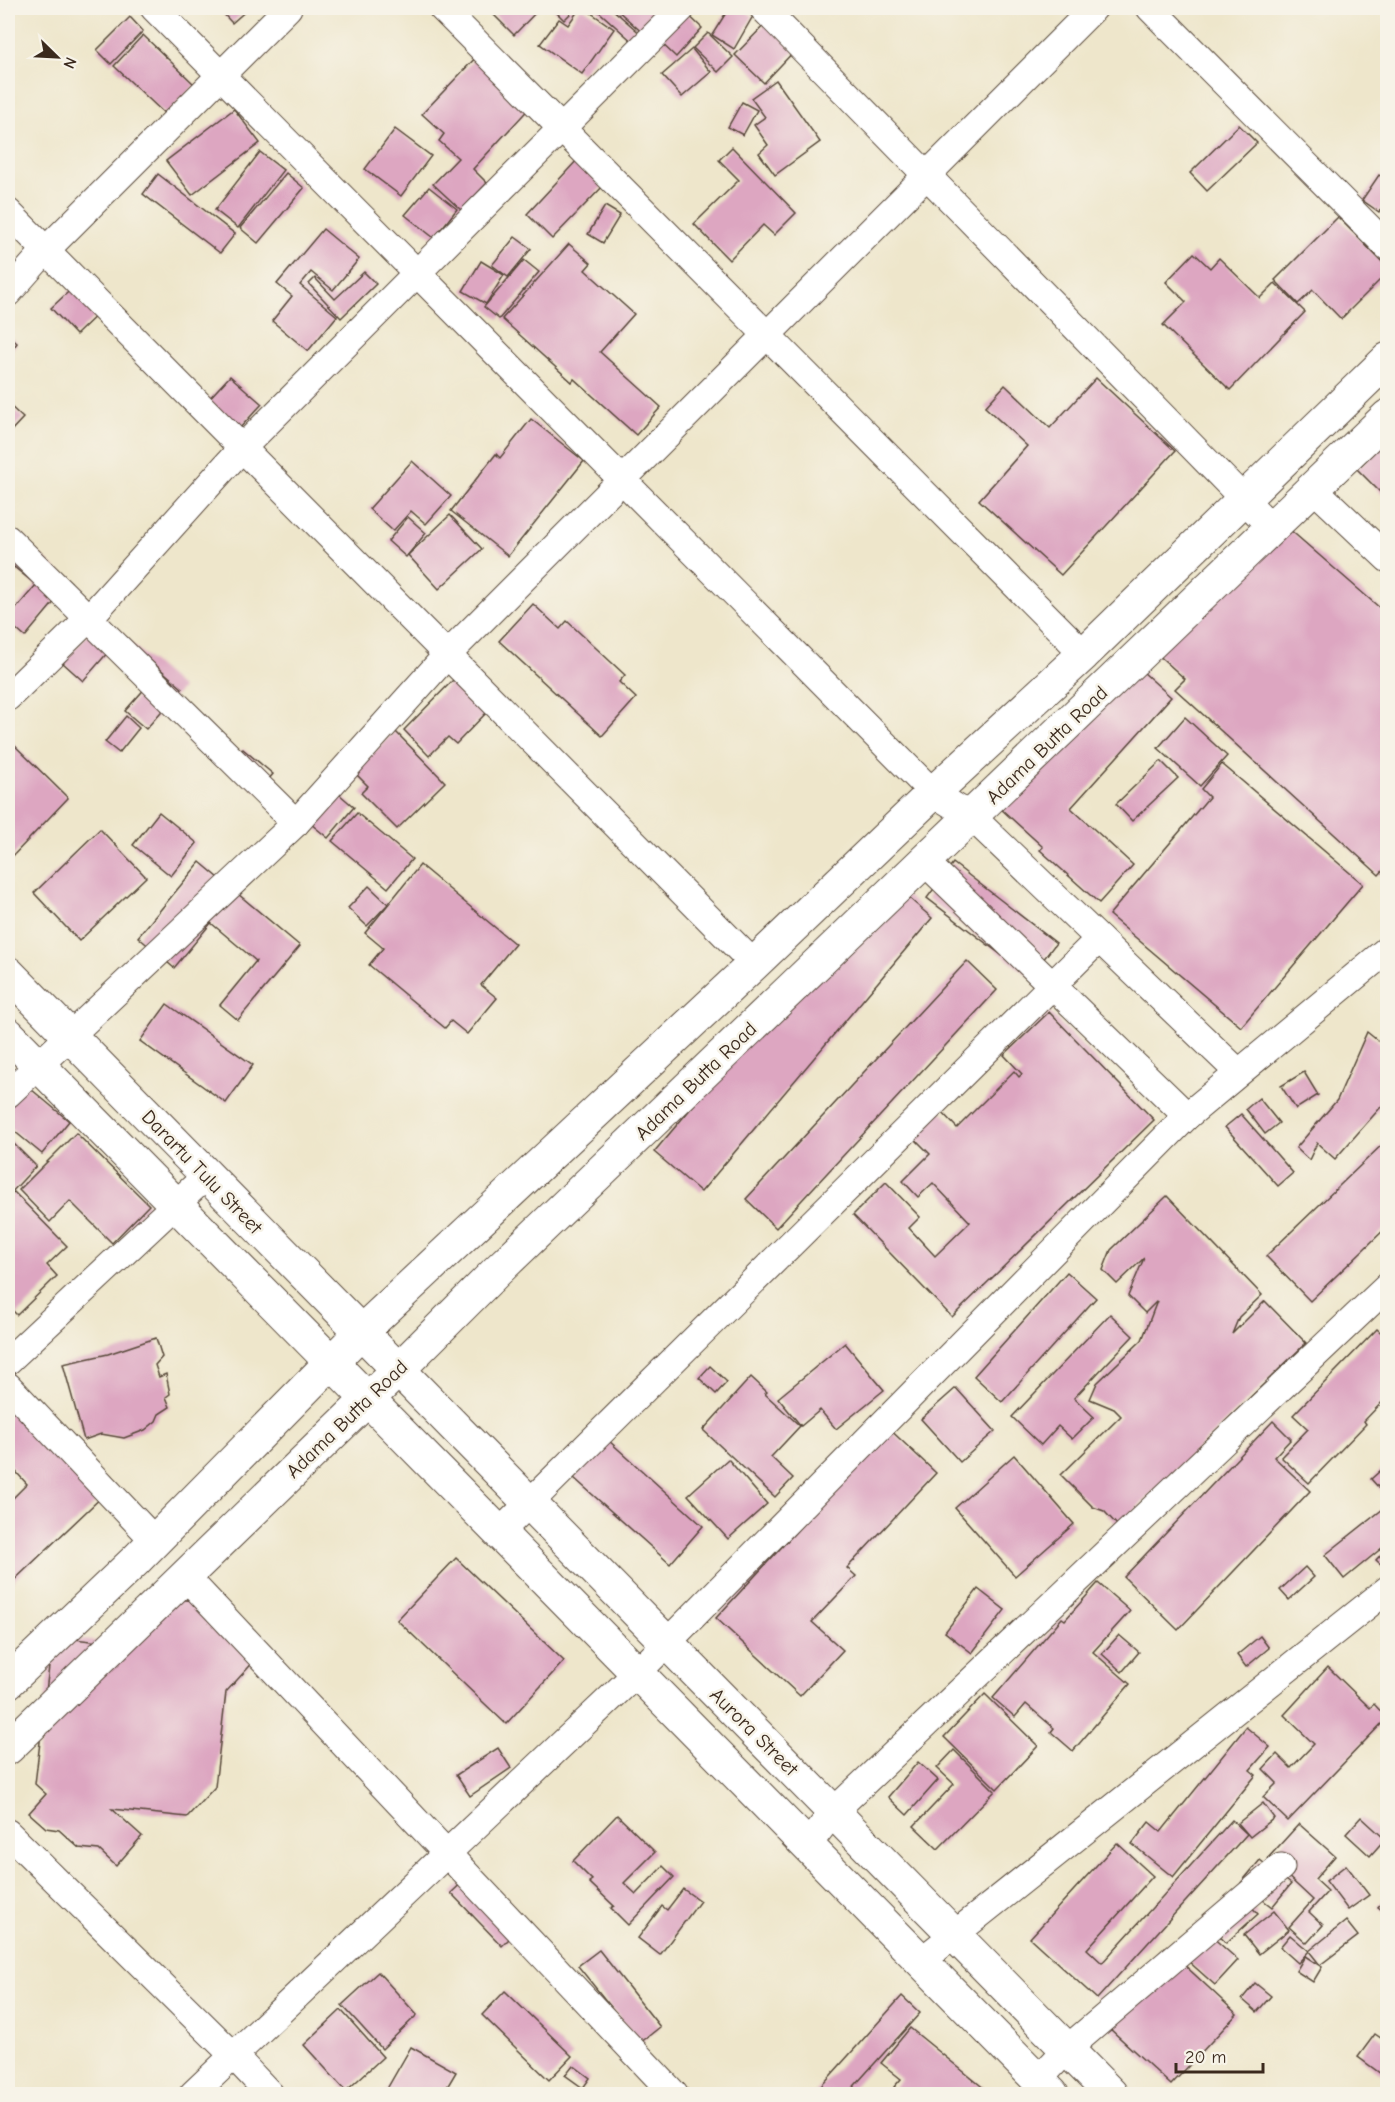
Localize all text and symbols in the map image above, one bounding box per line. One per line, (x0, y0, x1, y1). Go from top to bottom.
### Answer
north arrow (27, 27, 87, 87)
text: N (59, 54, 80, 71)
street label: Adama Butta Road (982, 681, 1112, 809)
street label: Adama Butta Road (631, 1017, 761, 1145)
street label: Darartu Tulu Street (137, 1105, 268, 1240)
street label: Adama Butta Road (282, 1355, 412, 1483)
street label: Aurora Street (705, 1683, 804, 1782)
scale bar (1176, 2036, 1263, 2074)
text: 20 m (1185, 2047, 1226, 2068)

